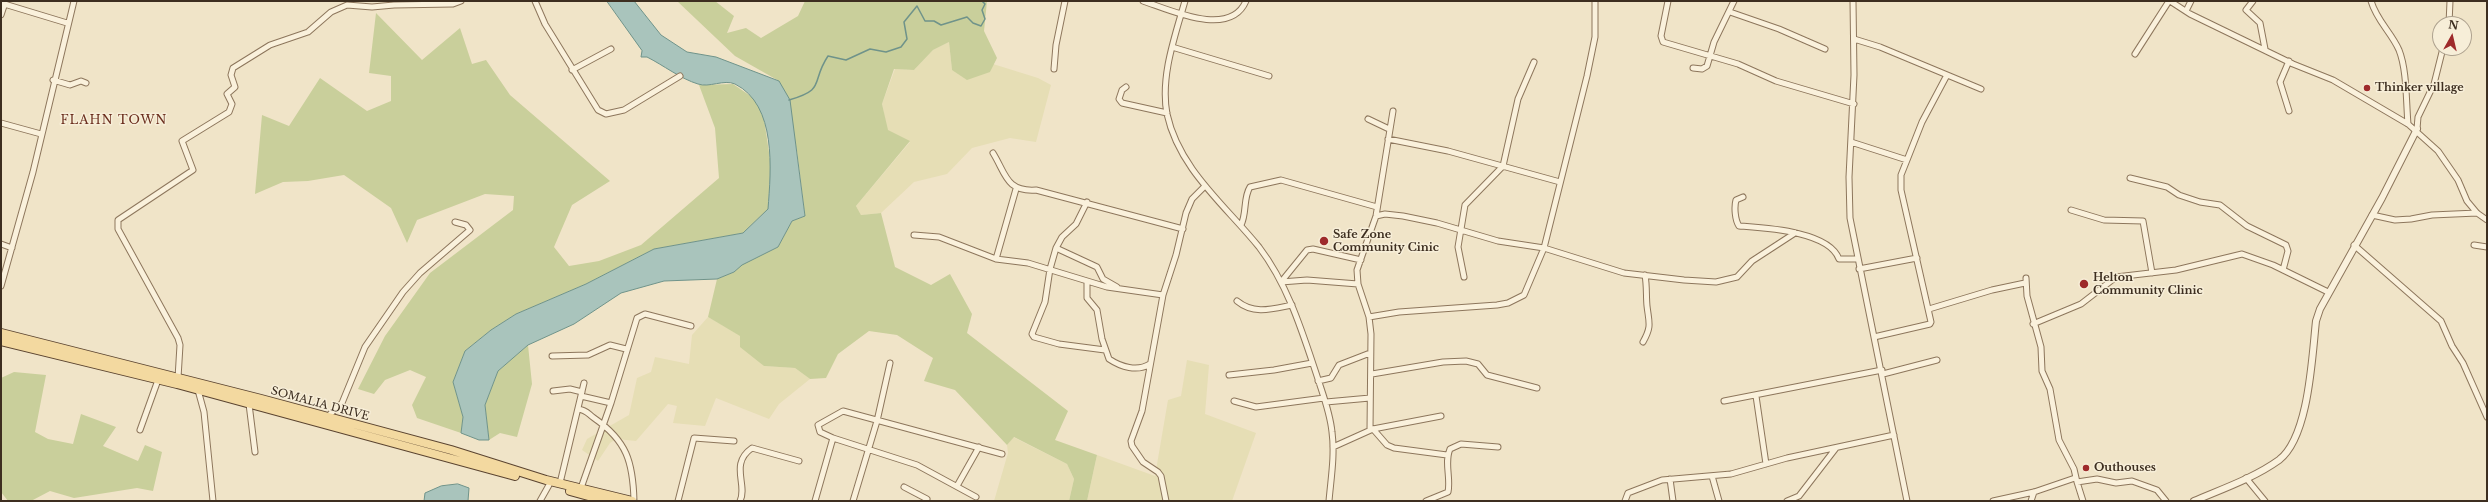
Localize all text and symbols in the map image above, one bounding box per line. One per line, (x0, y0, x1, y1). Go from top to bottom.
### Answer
north arrow (2432, 16, 2472, 56)
text: N (2447, 17, 2460, 33)
place label: Thinker village (2375, 81, 2464, 95)
marker: Thinker village (2362, 83, 2372, 93)
district label: FLAHN TOWN (61, 114, 167, 128)
place label: Safe Zone Community Cinic (1333, 228, 1439, 254)
marker: Safe Zone Community Cinic (1318, 235, 1330, 247)
place label: Helton Community Clinic (2093, 271, 2203, 297)
marker: Helton Community Clinic (2078, 278, 2090, 290)
street label: SOMALIA DRIVE (269, 384, 371, 424)
place label: Outhouses (2094, 461, 2156, 475)
marker: Outhouses (2081, 463, 2091, 473)

